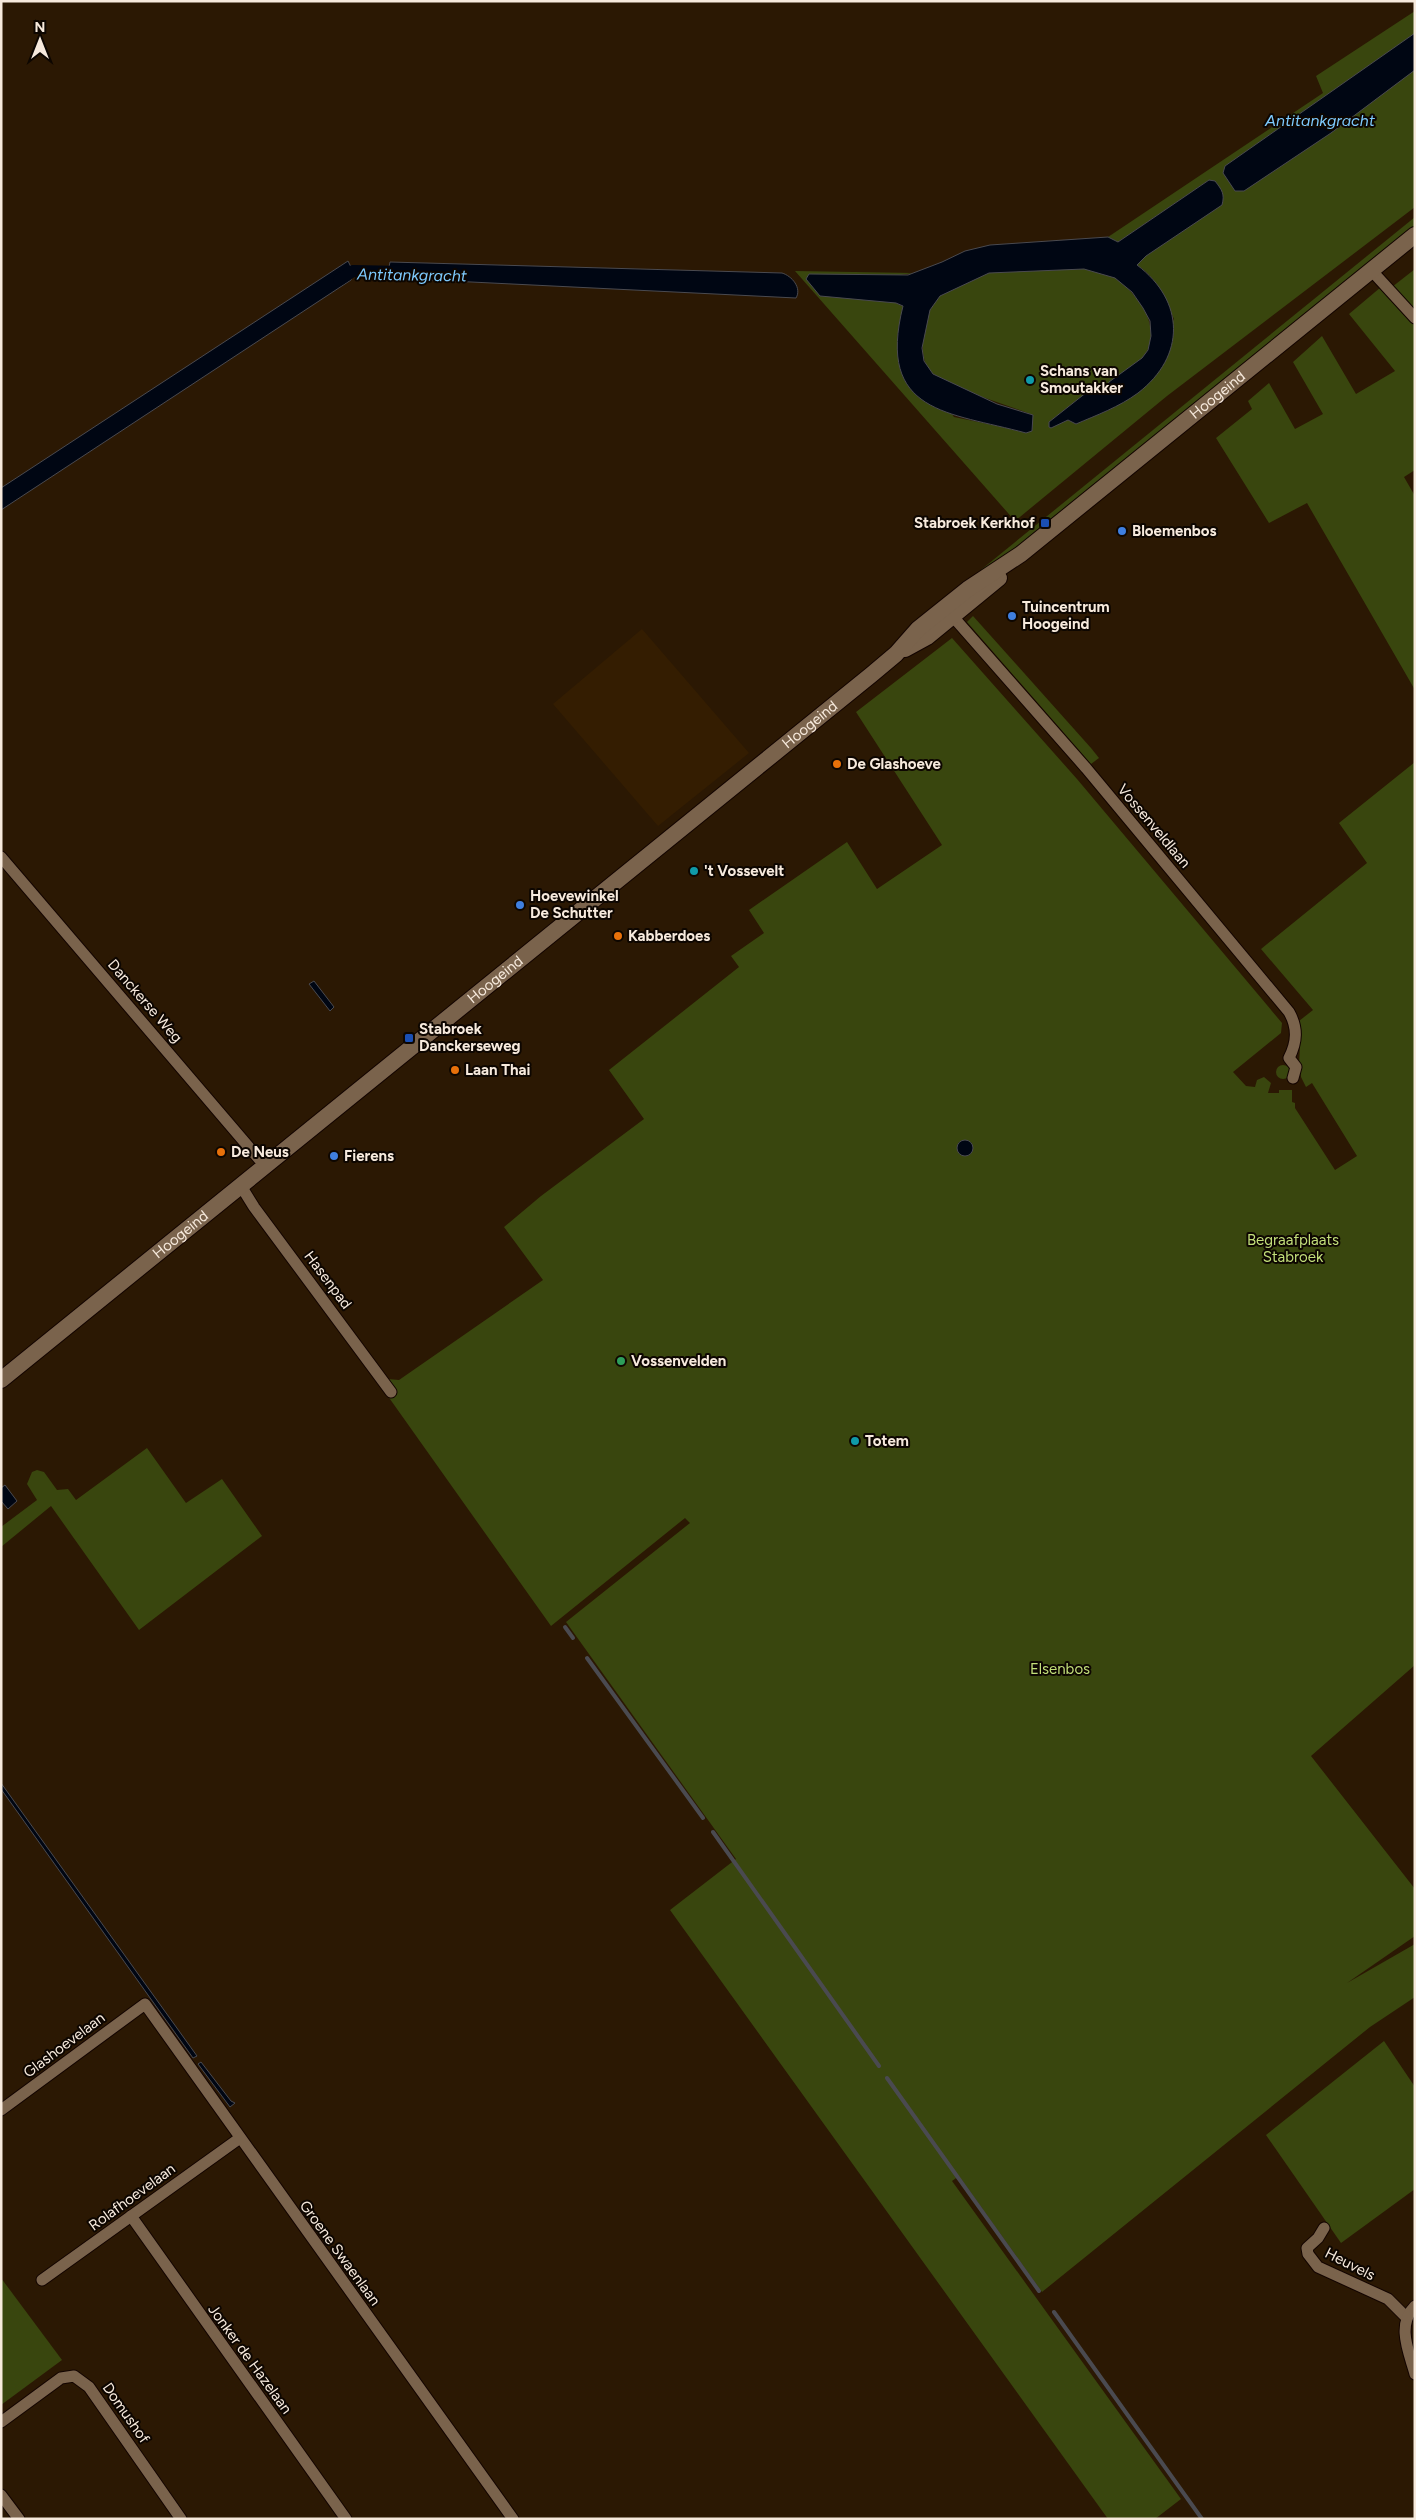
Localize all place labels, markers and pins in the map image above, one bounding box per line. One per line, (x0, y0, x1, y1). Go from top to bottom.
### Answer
place label: Schans van Smoutakker (1040, 362, 1123, 397)
marker: Schans van Smoutakker (1024, 374, 1036, 386)
place label: Stabroek Kerkhof (914, 514, 1035, 532)
marker: Stabroek Kerkhof (1039, 517, 1051, 529)
place label: Bloemenbos (1132, 522, 1216, 540)
marker: Bloemenbos (1116, 525, 1128, 537)
place label: Tuincentrum Hoogeind (1022, 598, 1110, 633)
marker: Tuincentrum Hoogeind (1006, 610, 1018, 622)
place label: De Glashoeve (847, 755, 942, 773)
marker: De Glashoeve (831, 758, 843, 770)
place label: 't Vossevelt (704, 862, 784, 880)
marker: 't Vossevelt (688, 865, 700, 877)
place label: Hoevewinkel De Schutter (530, 887, 619, 922)
marker: Hoevewinkel De Schutter (514, 899, 526, 911)
place label: Kabberdoes (628, 927, 710, 945)
marker: Kabberdoes (612, 930, 624, 942)
place label: Stabroek Danckerseweg (419, 1020, 520, 1055)
marker: Stabroek Danckerseweg (403, 1032, 415, 1044)
place label: Laan Thai (465, 1061, 530, 1079)
marker: Laan Thai (449, 1064, 461, 1076)
place label: De Neus (231, 1143, 289, 1161)
marker: De Neus (215, 1146, 227, 1158)
place label: Fierens (344, 1147, 394, 1165)
marker: Fierens (328, 1150, 340, 1162)
place label: Vossenvelden (631, 1352, 726, 1370)
marker: Vossenvelden (615, 1355, 627, 1367)
place label: Totem (865, 1432, 909, 1450)
marker: Totem (849, 1435, 861, 1447)

